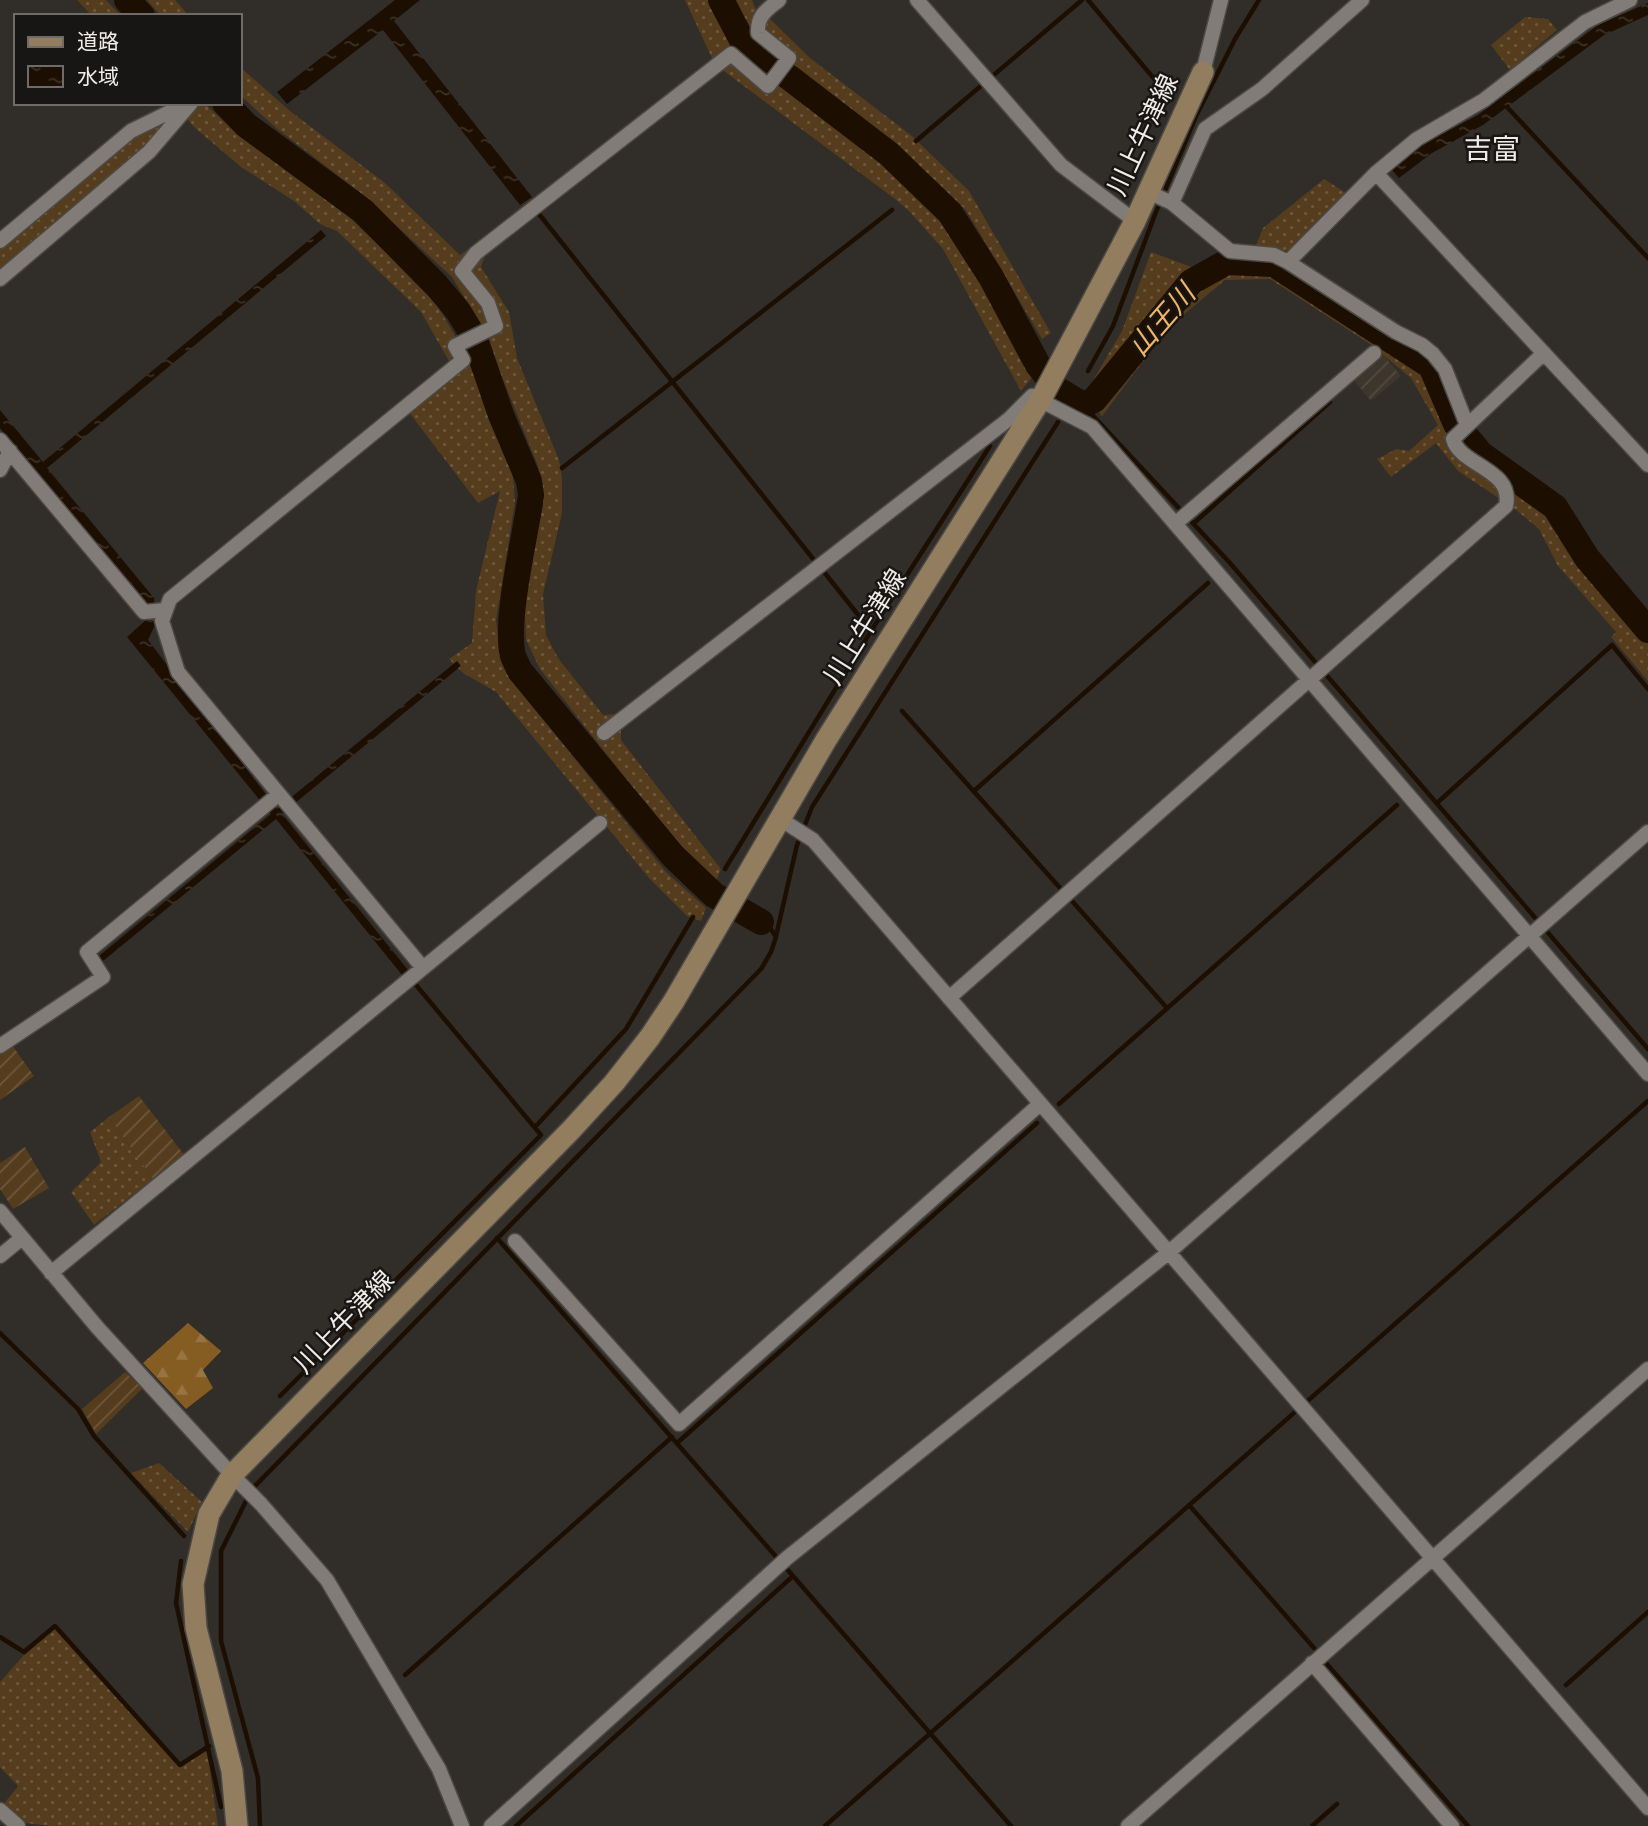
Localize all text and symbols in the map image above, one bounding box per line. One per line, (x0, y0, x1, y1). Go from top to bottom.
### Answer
legend (14, 14, 242, 105)
text: 道路 (77, 30, 119, 54)
text: 水域 (77, 65, 119, 89)
street label: 川上牛津線 (1101, 70, 1185, 200)
district label: 吉富 (1464, 133, 1520, 166)
water label: 山王川 (1122, 275, 1204, 363)
street label: 川上牛津線 (817, 564, 913, 690)
street label: 川上牛津線 (288, 1264, 400, 1380)

